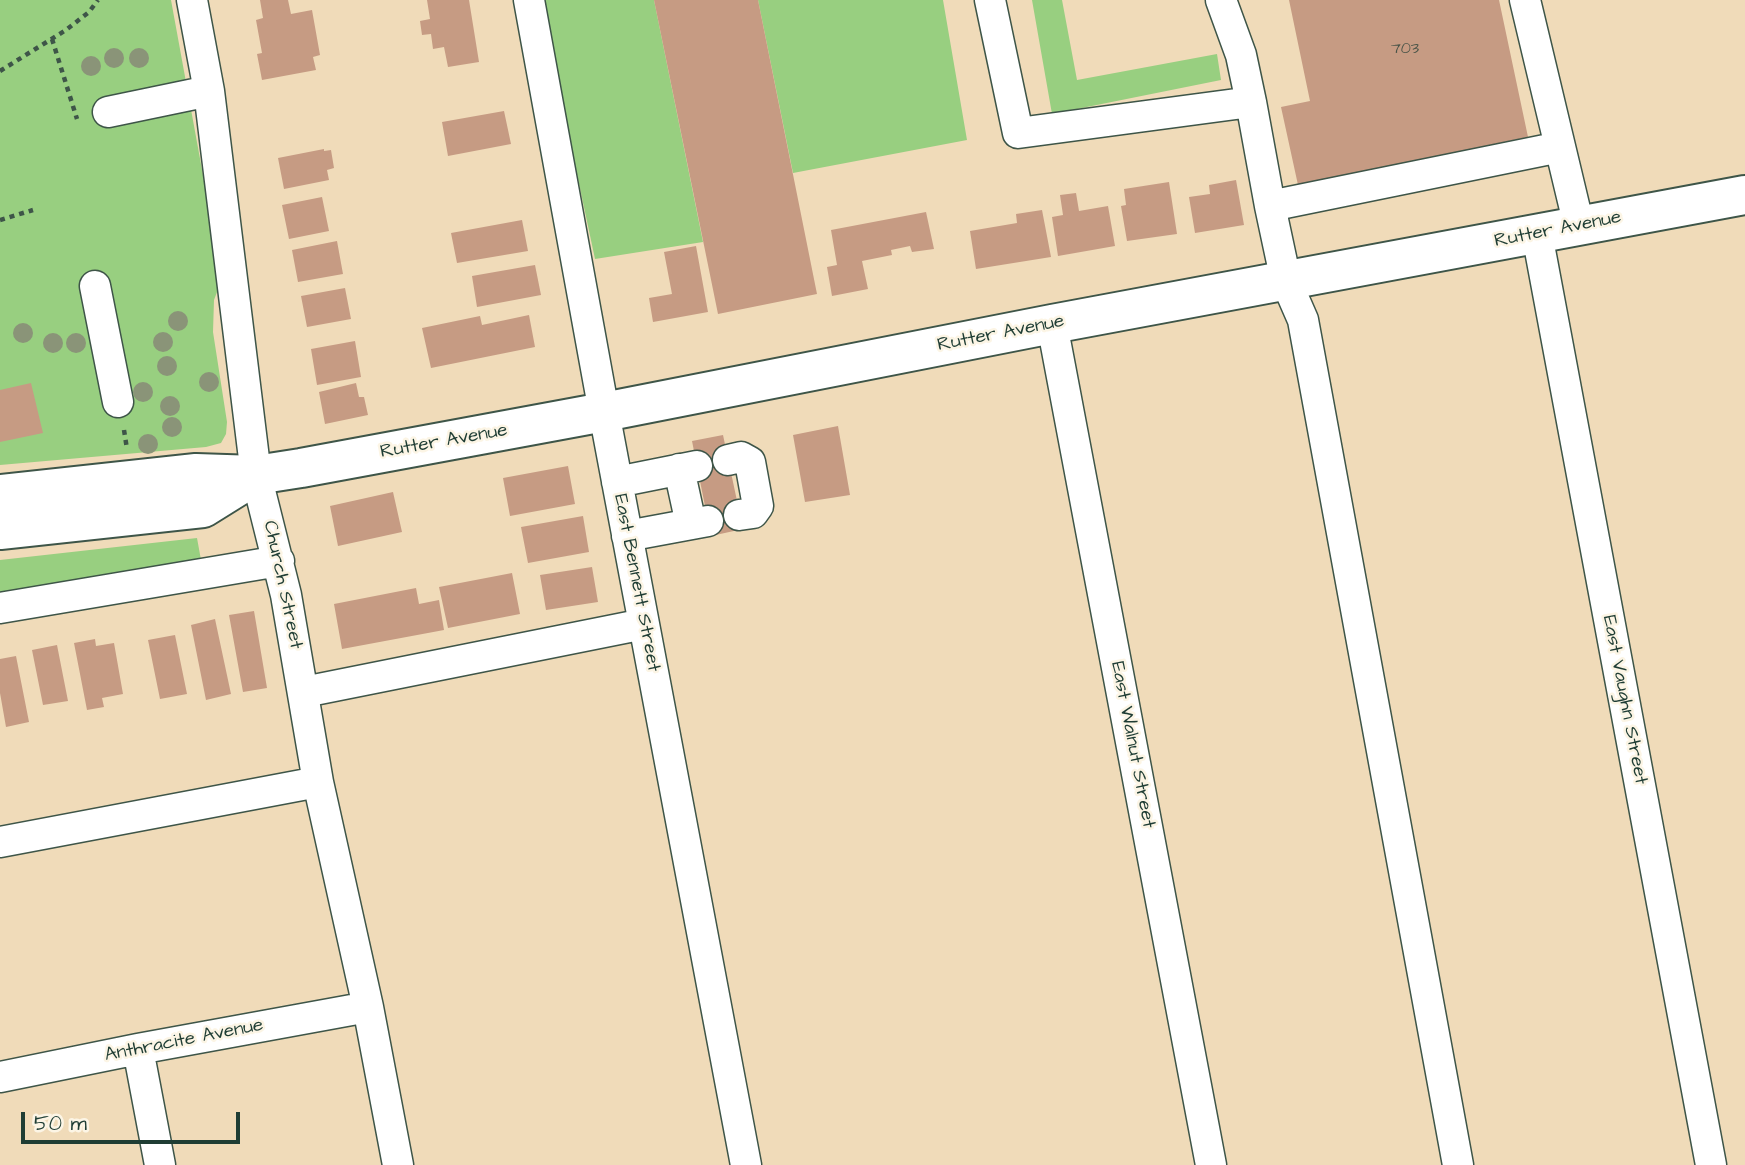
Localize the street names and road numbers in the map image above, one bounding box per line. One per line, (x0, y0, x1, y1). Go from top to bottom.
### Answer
street label: Rutter Avenue (1493, 207, 1623, 253)
street label: Rutter Avenue (936, 311, 1066, 357)
street label: Rutter Avenue (379, 420, 509, 464)
street label: East Bennett Street (608, 492, 664, 674)
street label: Church Street (257, 519, 307, 651)
street label: East Vaughn Street (1596, 613, 1652, 787)
street label: East Walnut Street (1105, 660, 1159, 830)
street label: Anthracite Avenue (103, 1014, 265, 1068)

